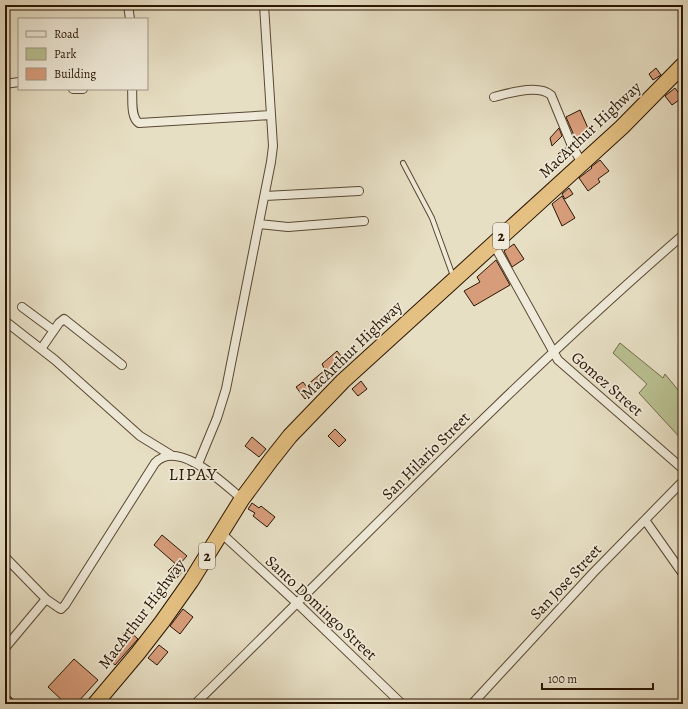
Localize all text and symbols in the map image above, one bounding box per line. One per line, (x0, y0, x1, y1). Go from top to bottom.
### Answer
legend (18, 18, 148, 90)
text: Road (54, 26, 80, 42)
text: Park (54, 46, 77, 62)
text: Building (54, 66, 96, 82)
street label: MacArthur Highway (534, 76, 647, 183)
road number: 2 (493, 223, 509, 249)
street label: MacArthur Highway (297, 295, 408, 404)
street label: Gomez Street (566, 347, 648, 421)
street label: San Hilario Street (377, 407, 475, 505)
district label: LIPAY (168, 462, 218, 486)
street label: San Jose Street (525, 539, 607, 625)
road number: 2 (199, 543, 215, 569)
street label: Santo Domingo Street (260, 550, 382, 666)
street label: MacArthur Highway (93, 554, 191, 674)
scale bar (542, 665, 653, 691)
text: 100 m (548, 671, 577, 687)

